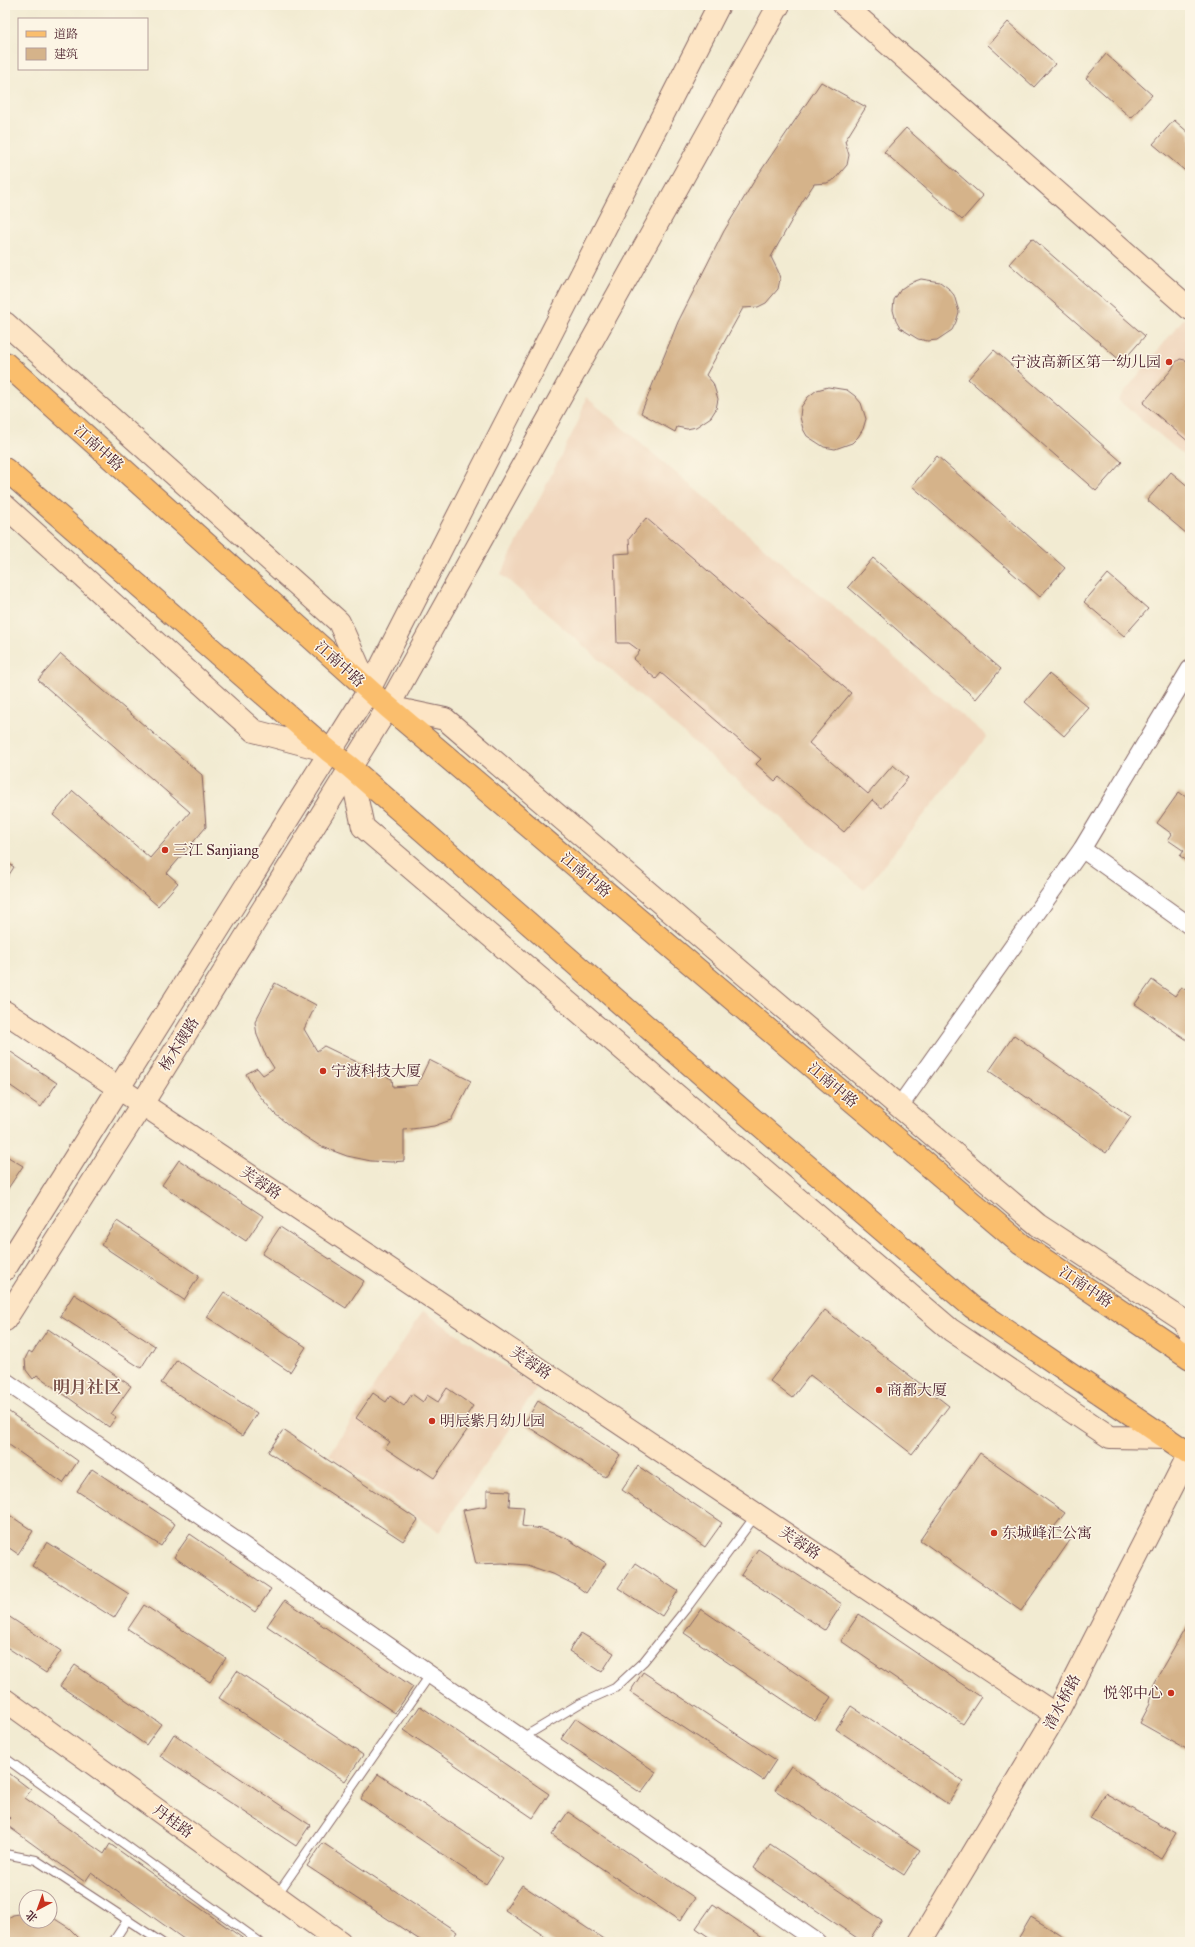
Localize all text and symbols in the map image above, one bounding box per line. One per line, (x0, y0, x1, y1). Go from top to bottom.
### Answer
legend (18, 18, 148, 70)
text: 道路 (54, 27, 78, 41)
text: 建筑 (54, 47, 78, 61)
place label: 宁波高新区第一幼儿园 (1011, 353, 1161, 371)
marker: 宁波高新区第一幼儿园 (1164, 357, 1174, 367)
street label: 江南中路 (71, 421, 127, 475)
street label: 江南中路 (312, 637, 368, 691)
place label: 三江 Sanjiang (173, 841, 260, 859)
marker: 三江 Sanjiang (160, 845, 170, 855)
street label: 江南中路 (557, 849, 615, 901)
street label: 杨木碶路 (155, 1014, 203, 1074)
street label: 江南中路 (804, 1059, 862, 1111)
place label: 宁波科技大厦 (331, 1062, 421, 1080)
marker: 宁波科技大厦 (318, 1066, 328, 1076)
street label: 芙蓉路 (237, 1163, 285, 1203)
street label: 江南中路 (1056, 1263, 1116, 1311)
street label: 芙蓉路 (507, 1343, 555, 1383)
district label: 明月社区 (53, 1377, 121, 1398)
place label: 商都大厦 (887, 1381, 947, 1399)
marker: 商都大厦 (874, 1385, 884, 1395)
place label: 明辰紫月幼儿园 (440, 1412, 545, 1430)
marker: 明辰紫月幼儿园 (427, 1416, 437, 1426)
street label: 芙蓉路 (776, 1523, 824, 1563)
place label: 东城峰汇公寓 (1002, 1524, 1092, 1542)
marker: 东城峰汇公寓 (989, 1528, 999, 1538)
street label: 清水桥路 (1040, 1671, 1084, 1733)
place label: 悦邻中心 (1103, 1684, 1163, 1702)
marker: 悦邻中心 (1166, 1688, 1176, 1698)
street label: 丹桂路 (150, 1800, 196, 1842)
north arrow (18, 1889, 58, 1929)
text: 北 (23, 1908, 40, 1925)

